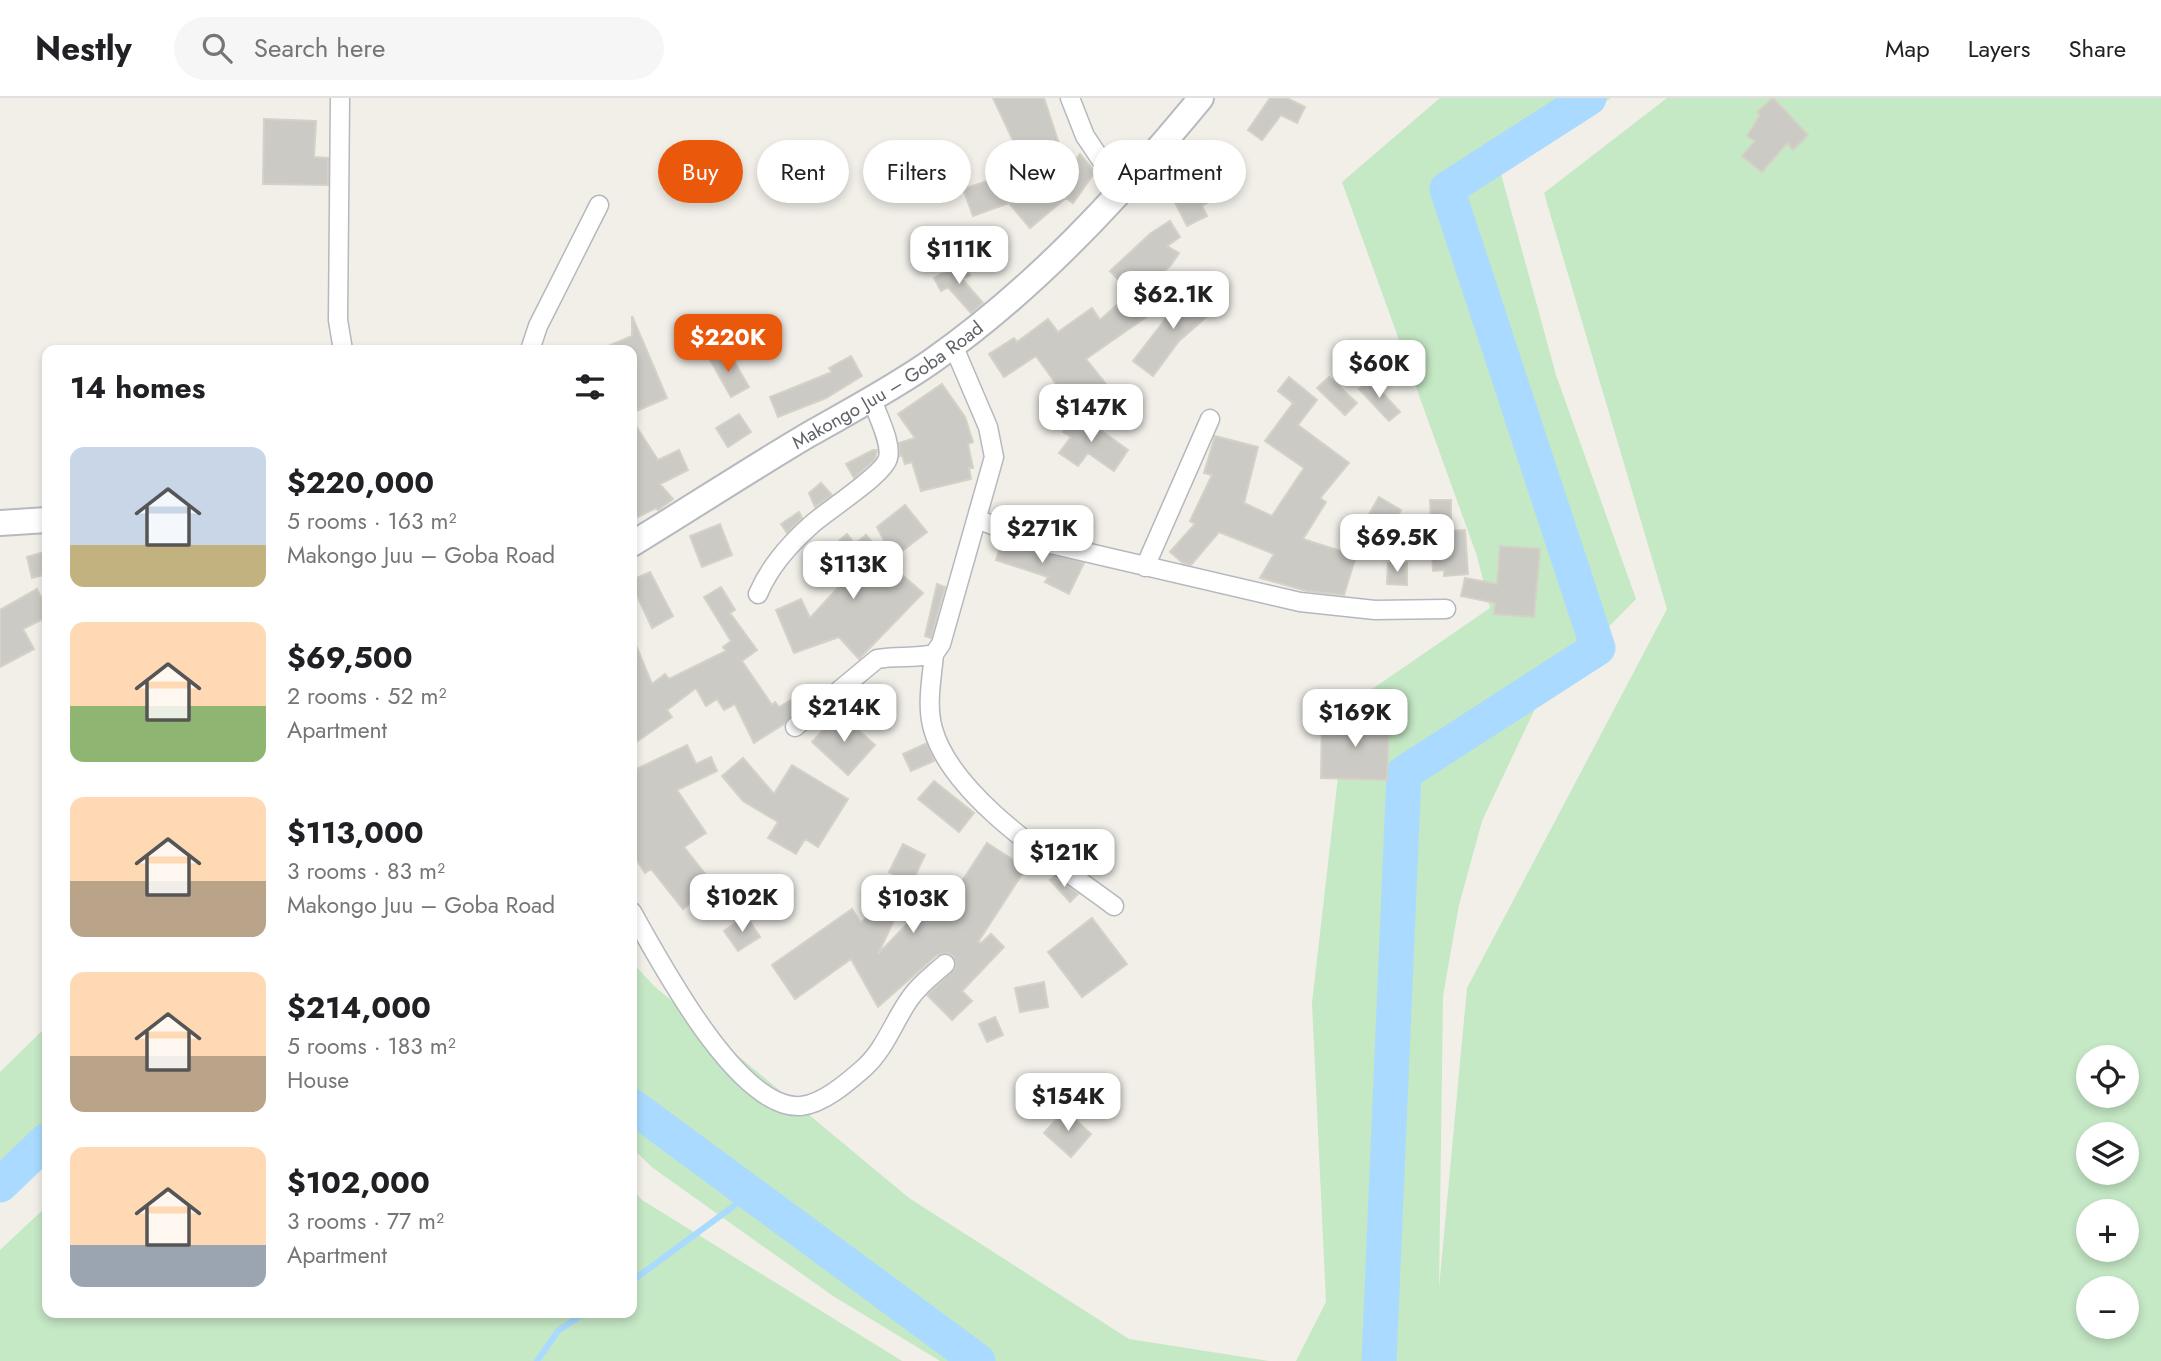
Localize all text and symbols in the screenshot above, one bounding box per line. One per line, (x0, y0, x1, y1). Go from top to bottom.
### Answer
search box (174, 17, 664, 80)
text: Nestly (35, 25, 132, 72)
icon: search (198, 29, 236, 67)
text: Search here (254, 29, 385, 67)
text: Map (1885, 31, 1930, 66)
text: Layers (1968, 31, 2030, 66)
text: Share (2068, 31, 2126, 66)
chip: Buy (658, 140, 743, 203)
chip: Rent (757, 140, 849, 203)
chip: Filters (863, 140, 971, 203)
chip: New (985, 140, 1079, 203)
chip: Apartment (1093, 140, 1246, 203)
pin: $111K (910, 226, 1008, 286)
text: $111K (926, 232, 992, 266)
pin: $62.1K (1116, 272, 1230, 331)
text: $62.1K (1133, 277, 1213, 311)
pin: $220K (679, 314, 777, 374)
street label: Makongo Juu – Goba Road (787, 314, 989, 455)
text: $220K (690, 320, 766, 354)
pin: $60K (1338, 341, 1420, 400)
text: $60K (1349, 346, 1410, 380)
text: 14 homes (70, 366, 205, 409)
icon: filters (571, 368, 609, 406)
pin: $147K (1042, 384, 1140, 444)
text: $147K (1055, 390, 1127, 424)
text: $220,000 (287, 461, 434, 504)
icon: home (126, 475, 210, 559)
text: 5 rooms · 163 m² (287, 504, 456, 538)
pin: $271K (993, 505, 1091, 565)
text: $271K (1006, 511, 1078, 545)
pin: $69.5K (1340, 514, 1454, 574)
text: $69.5K (1356, 520, 1438, 554)
text: Makongo Juu – Goba Road (287, 538, 555, 572)
pin: $113K (804, 542, 902, 601)
text: $113K (819, 547, 887, 581)
text: $69,500 (287, 636, 413, 679)
icon: home (126, 650, 210, 734)
text: 2 rooms · 52 m² (287, 679, 446, 713)
pin: $214K (795, 684, 893, 744)
text: $214K (807, 690, 881, 724)
pin: $169K (1306, 690, 1404, 749)
text: $169K (1319, 695, 1391, 729)
text: Apartment (287, 713, 387, 747)
text: $113,000 (287, 811, 424, 854)
icon: home (126, 825, 210, 909)
pin: $121K (1015, 830, 1113, 889)
text: $121K (1030, 835, 1098, 869)
text: 3 rooms · 83 m² (287, 854, 445, 888)
pin: $102K (693, 874, 791, 934)
pin: $103K (864, 876, 962, 935)
text: $102K (706, 880, 778, 914)
text: $103K (877, 881, 949, 915)
text: Makongo Juu – Goba Road (287, 888, 555, 922)
text: $214,000 (287, 986, 431, 1029)
icon: home (126, 1000, 210, 1084)
text: 5 rooms · 183 m² (287, 1029, 456, 1063)
map controls (2076, 1045, 2139, 1339)
button: locate (2076, 1045, 2139, 1108)
text: House (287, 1063, 349, 1097)
pin: $154K (1019, 1074, 1117, 1133)
text: $154K (1032, 1079, 1104, 1113)
button: layers (2076, 1122, 2139, 1185)
text: $102,000 (287, 1161, 430, 1204)
icon: home (126, 1175, 210, 1259)
button: + (2076, 1199, 2139, 1262)
text: 3 rooms · 77 m² (287, 1204, 444, 1238)
text: Apartment (287, 1238, 387, 1272)
button: − (2076, 1276, 2139, 1339)

